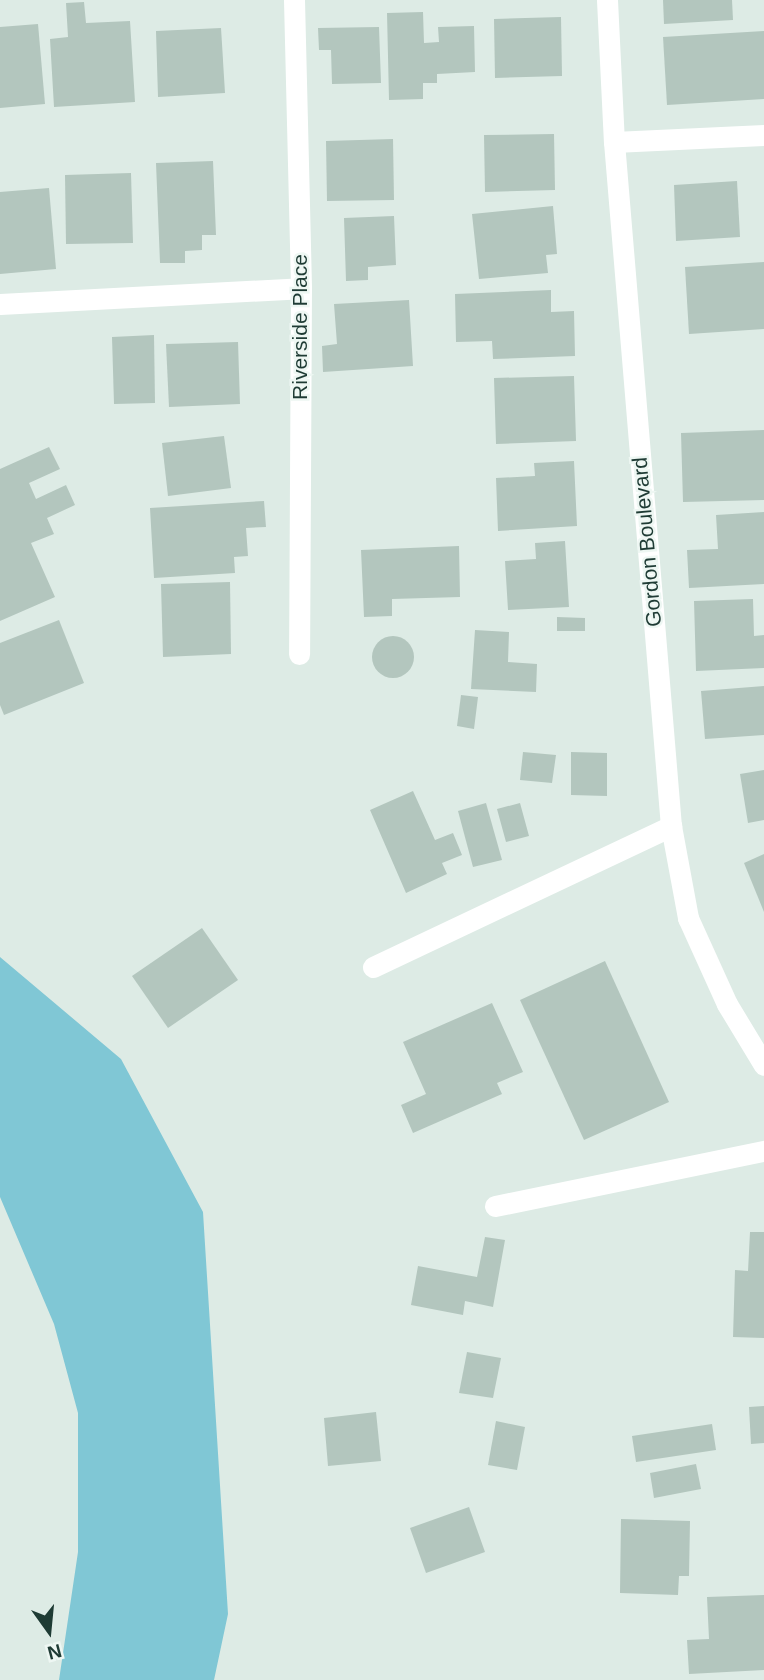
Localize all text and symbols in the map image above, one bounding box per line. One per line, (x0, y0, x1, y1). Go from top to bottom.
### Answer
street label: Riverside Place (287, 254, 313, 400)
street label: Gordon Boulevard (627, 456, 667, 628)
north arrow (14, 1596, 84, 1666)
text: N (45, 1640, 64, 1664)

